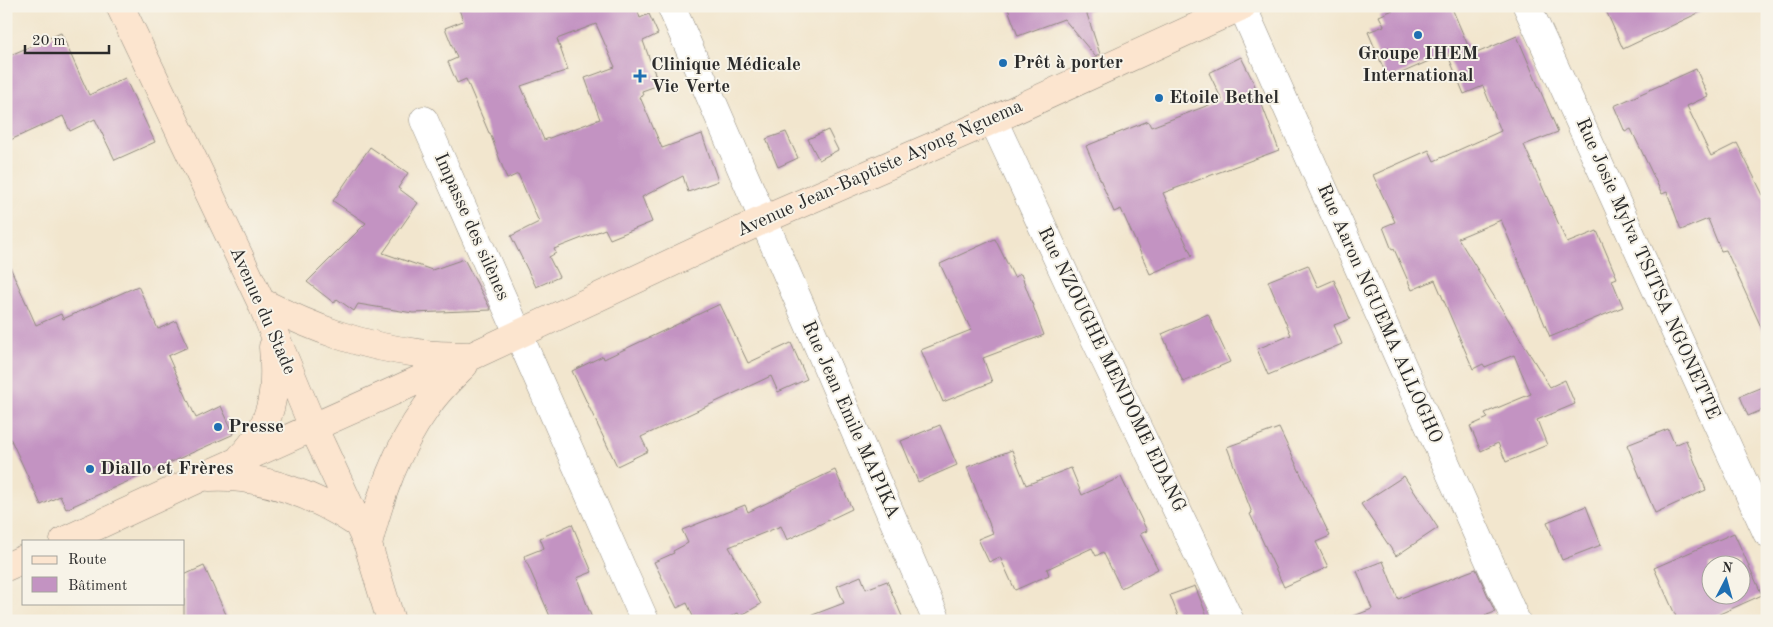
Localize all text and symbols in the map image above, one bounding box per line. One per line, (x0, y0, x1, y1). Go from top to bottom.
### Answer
scale bar (25, 22, 109, 54)
marker: Groupe IHEM International (1412, 29, 1424, 41)
text: 20 m (32, 34, 66, 49)
place label: Groupe IHEM International (1358, 45, 1478, 86)
place label: Prêt à porter (1013, 54, 1123, 73)
place label: Clinique Médicale Vie Verte (651, 56, 801, 97)
marker: Prêt à porter (997, 57, 1009, 69)
marker: Clinique Médicale Vie Verte (633, 69, 647, 83)
place label: Etoile Bethel (1169, 89, 1279, 108)
marker: Etoile Bethel (1153, 92, 1165, 104)
street label: Avenue Jean-Baptiste Ayong Nguema (734, 97, 1026, 241)
street label: Rue Josie Mylva TSITSA NGONETTE (1572, 116, 1722, 422)
street label: Impasse des silènes (430, 150, 512, 304)
street label: Rue Aaron NGUEMA ALLOGHO (1313, 181, 1445, 447)
street label: Rue NZOUGHE MENDOME EDANG (1033, 224, 1189, 516)
street label: Avenue du Stade (225, 244, 299, 378)
street label: Rue Jean Emile MAPIKA (798, 318, 902, 522)
place label: Presse (228, 418, 284, 437)
marker: Presse (212, 421, 224, 433)
place label: Diallo et Frères (100, 460, 233, 479)
marker: Diallo et Frères (84, 463, 96, 475)
legend (22, 540, 185, 604)
text: Route (68, 553, 106, 568)
north arrow (1700, 554, 1750, 604)
text: N (1721, 561, 1734, 576)
text: Bâtiment (68, 579, 127, 594)

